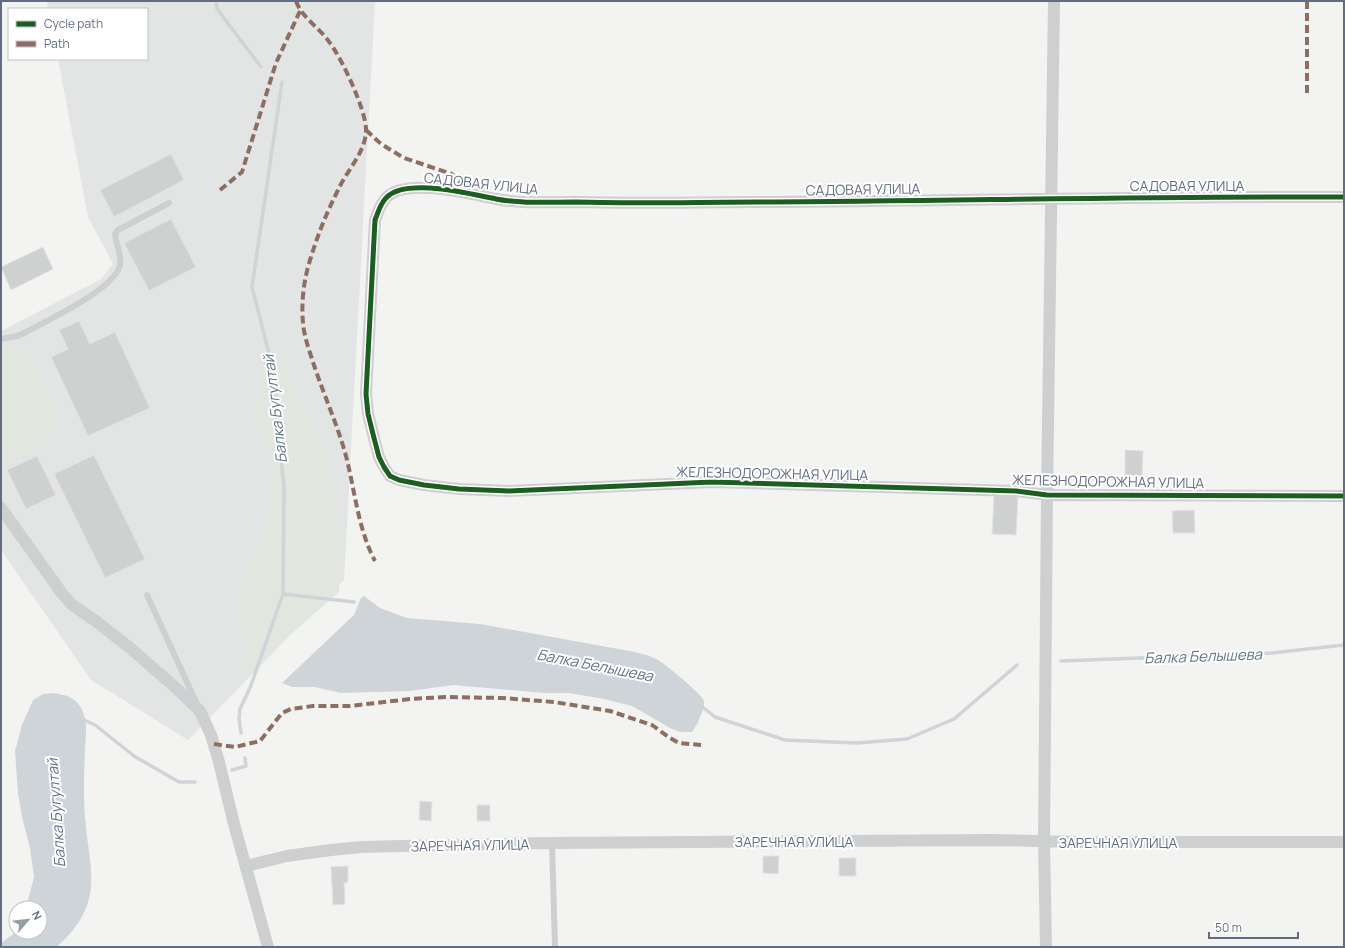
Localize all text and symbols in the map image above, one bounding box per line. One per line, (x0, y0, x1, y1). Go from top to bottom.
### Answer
legend (8, 8, 148, 60)
text: Cycle path (44, 15, 103, 32)
text: Path (44, 35, 70, 52)
street label: САДОВАЯ УЛИЦА (423, 168, 539, 198)
street label: САДОВАЯ УЛИЦА (1130, 176, 1244, 195)
street label: САДОВАЯ УЛИЦА (806, 178, 921, 199)
water label: Балка Бугултай (258, 352, 292, 464)
street label: ЖЕЛЕЗНОДОРОЖНАЯ УЛИЦА (676, 462, 869, 484)
street label: ЖЕЛЕЗНОДОРОЖНАЯ УЛИЦА (1012, 470, 1205, 492)
water label: Балка Белышева (535, 643, 655, 687)
water label: Балка Белышева (1144, 643, 1263, 669)
water label: Балка Бугултай (42, 756, 70, 868)
street label: ЗАРЕЧНАЯ УЛИЦА (735, 832, 854, 851)
street label: ЗАРЕЧНАЯ УЛИЦА (1059, 833, 1178, 852)
street label: ЗАРЕЧНАЯ УЛИЦА (410, 834, 530, 856)
north arrow (8, 900, 48, 940)
text: N (29, 908, 46, 922)
scale bar (1209, 914, 1298, 940)
text: 50 m (1215, 919, 1242, 936)

